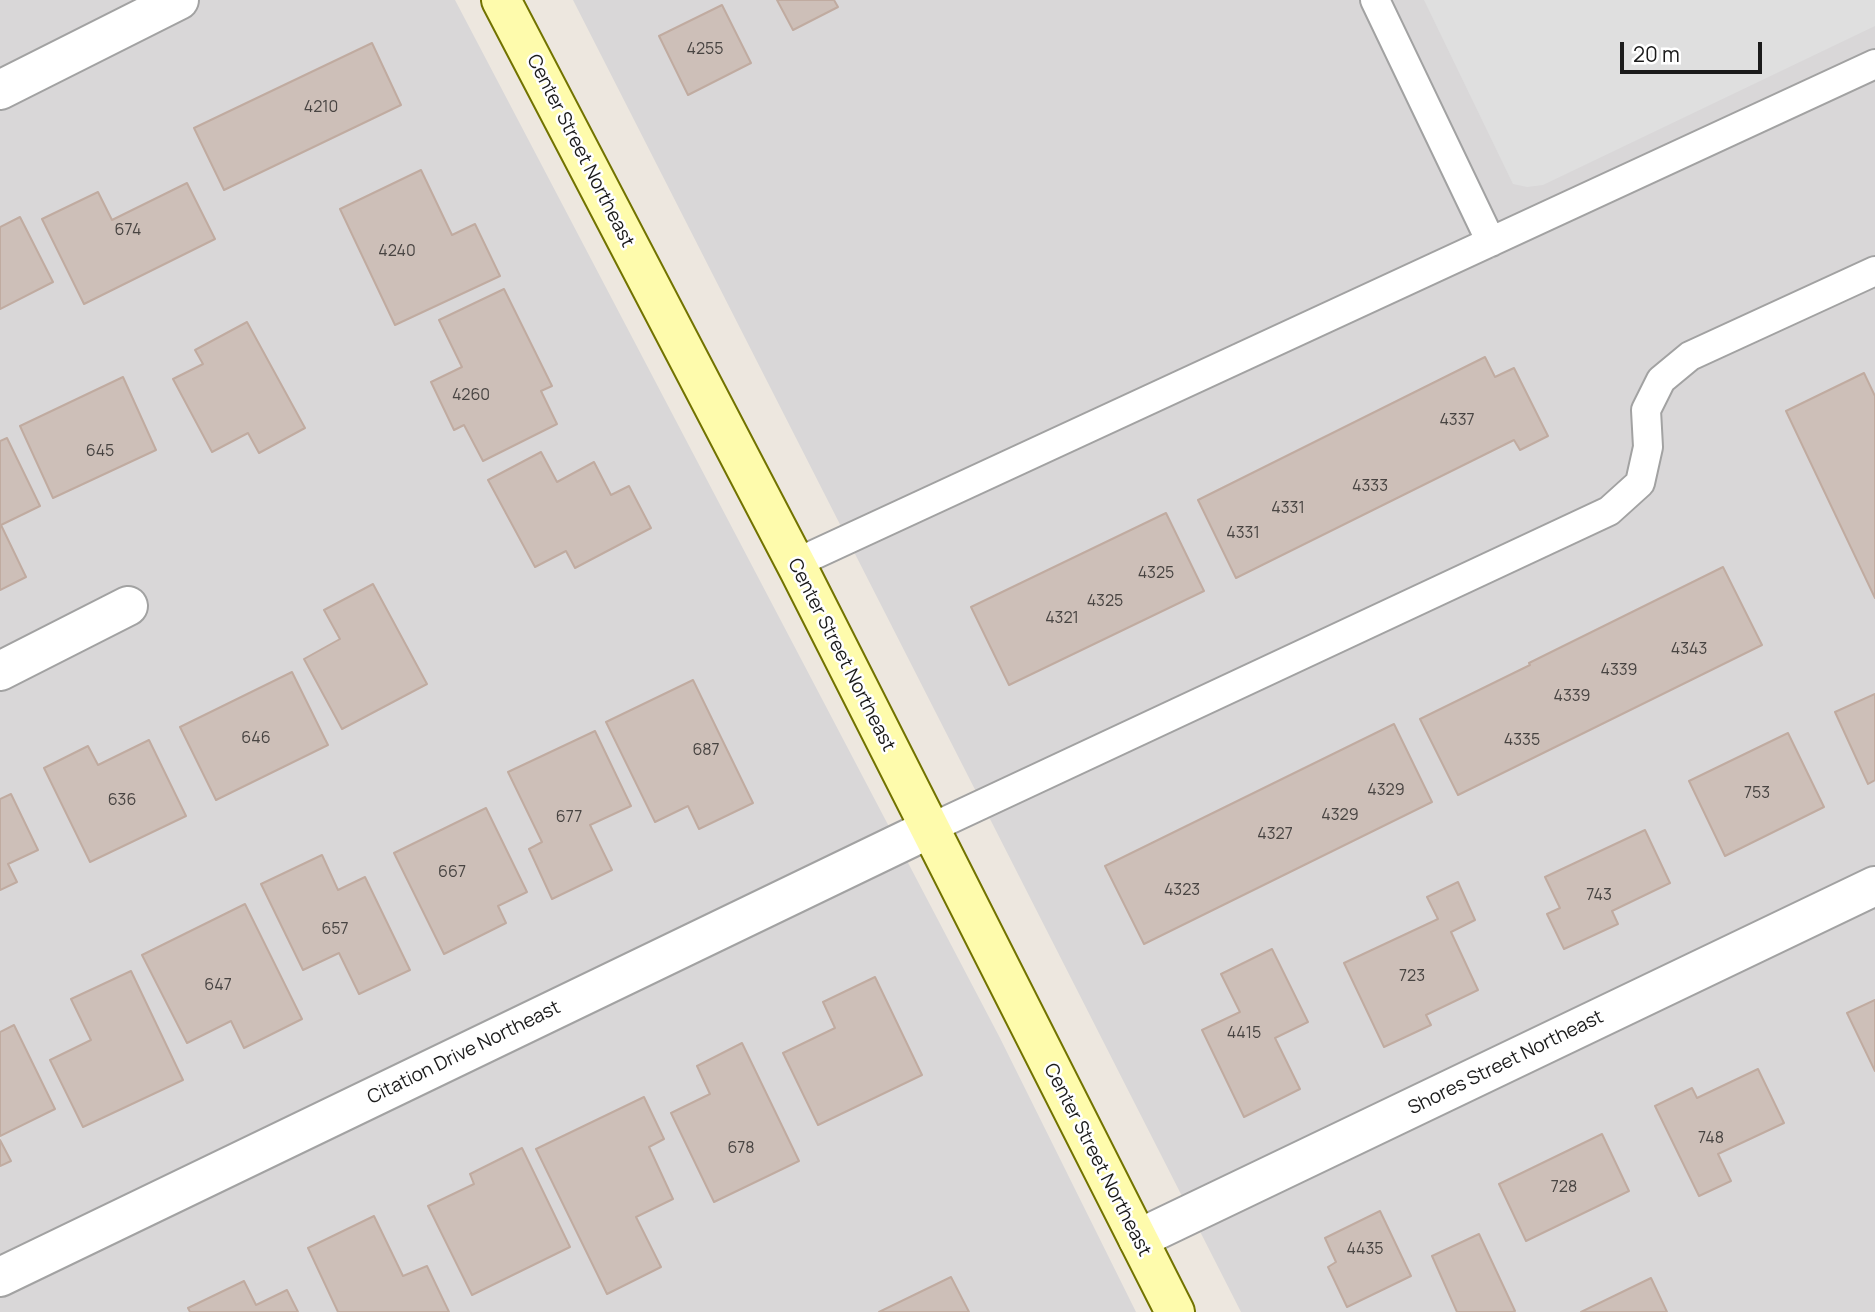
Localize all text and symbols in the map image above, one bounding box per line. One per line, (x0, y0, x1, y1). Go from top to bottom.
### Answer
scale bar (1623, 28, 1765, 72)
house number: 4255 (686, 40, 724, 60)
text: 20 m (1633, 40, 1680, 68)
street label: Center Street Northeast (521, 51, 639, 251)
house number: 4210 (304, 98, 338, 118)
house number: 674 (115, 221, 141, 241)
house number: 4240 (378, 242, 416, 262)
house number: 4260 (452, 386, 490, 406)
house number: 4337 (1439, 411, 1475, 431)
house number: 645 (86, 442, 114, 462)
house number: 4333 (1352, 477, 1388, 497)
house number: 4331 (1271, 499, 1305, 519)
house number: 4331 (1226, 524, 1260, 544)
street label: Center Street Northeast (782, 555, 900, 755)
house number: 4325 (1138, 564, 1174, 584)
house number: 4325 (1087, 592, 1123, 612)
house number: 4321 (1045, 609, 1079, 629)
house number: 4343 (1671, 640, 1707, 660)
house number: 4339 (1600, 661, 1638, 681)
house number: 4339 (1553, 687, 1591, 707)
house number: 646 (241, 729, 271, 749)
house number: 4335 (1504, 731, 1540, 751)
house number: 687 (692, 741, 720, 761)
house number: 4329 (1367, 781, 1405, 801)
house number: 753 (1744, 784, 1770, 804)
house number: 636 (108, 791, 136, 811)
house number: 4329 (1321, 806, 1359, 826)
house number: 677 (556, 808, 582, 828)
house number: 4327 (1257, 825, 1293, 845)
house number: 667 (438, 863, 466, 883)
house number: 4323 (1164, 881, 1200, 901)
house number: 743 (1586, 886, 1612, 906)
house number: 657 (321, 920, 349, 940)
house number: 723 (1399, 967, 1425, 987)
house number: 647 (204, 976, 232, 996)
street label: Citation Drive Northeast (364, 996, 564, 1110)
street label: Shores Street Northeast (1405, 1006, 1607, 1120)
house number: 4415 (1227, 1024, 1261, 1044)
street label: Center Street Northeast (1038, 1060, 1156, 1260)
house number: 748 (1698, 1129, 1724, 1149)
house number: 678 (727, 1139, 755, 1159)
house number: 728 (1551, 1178, 1577, 1198)
house number: 4435 (1346, 1240, 1384, 1260)

